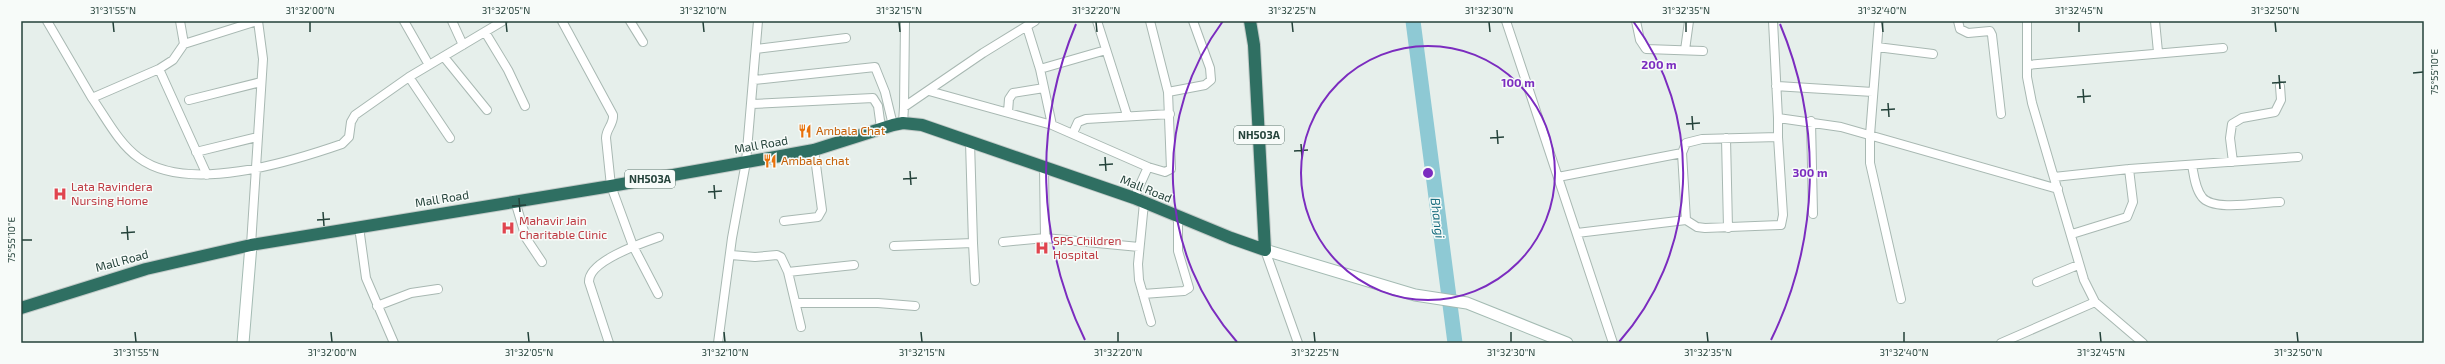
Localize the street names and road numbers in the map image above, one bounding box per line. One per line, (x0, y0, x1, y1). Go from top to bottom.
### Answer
road number: NH503A (1234, 126, 1284, 144)
street label: Mall Road (733, 132, 789, 156)
road number: NH503A (625, 170, 675, 188)
street label: Mall Road (1119, 171, 1174, 205)
street label: Mall Road (414, 187, 470, 209)
street label: Mall Road (94, 246, 150, 274)

